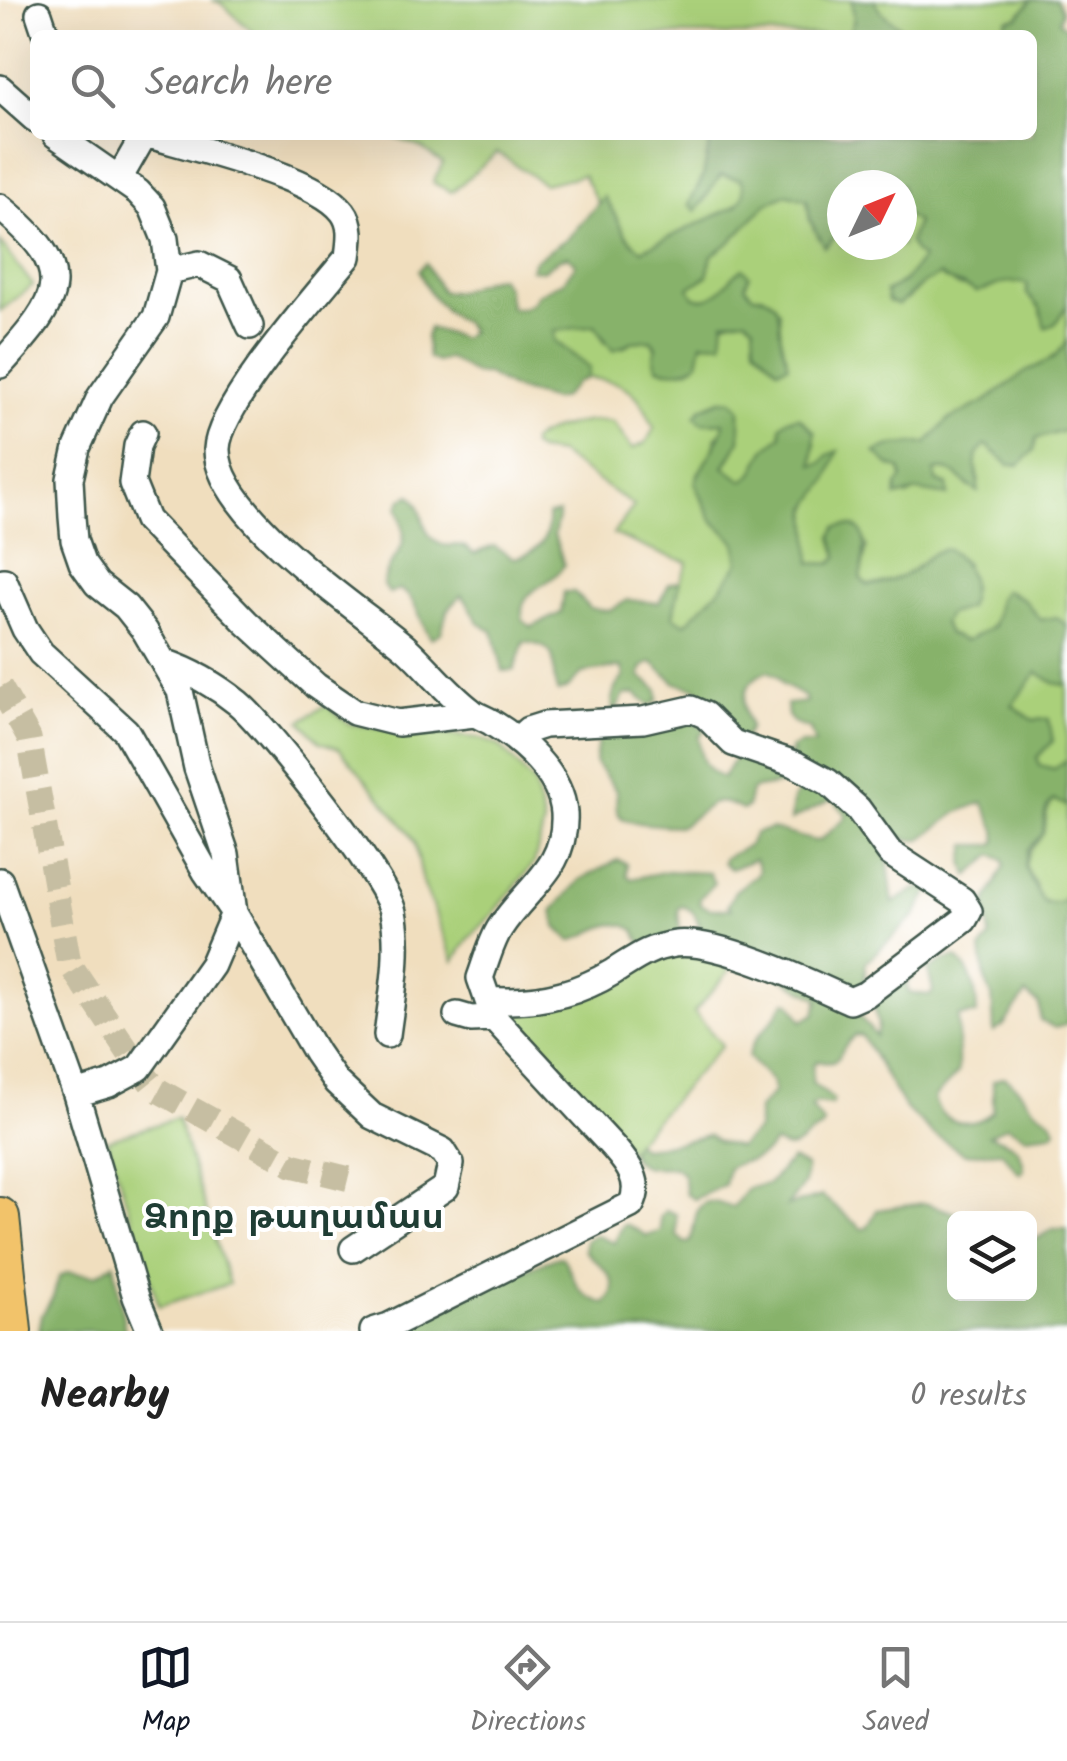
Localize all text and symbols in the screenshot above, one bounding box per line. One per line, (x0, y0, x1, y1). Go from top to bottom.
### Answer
search box (30, 30, 1037, 140)
text: Search here (145, 55, 332, 115)
icon: search (65, 58, 120, 113)
north arrow (827, 170, 917, 260)
district label: Ձորք թաղամաս (144, 1191, 444, 1247)
map controls (947, 1211, 1037, 1301)
button: layers (947, 1211, 1037, 1301)
text: Nearby (40, 1363, 169, 1430)
text: 0 results (910, 1371, 1027, 1422)
tab: Map (138, 1640, 193, 1745)
tab: Directions (470, 1640, 586, 1745)
tab: Saved (862, 1640, 929, 1745)

